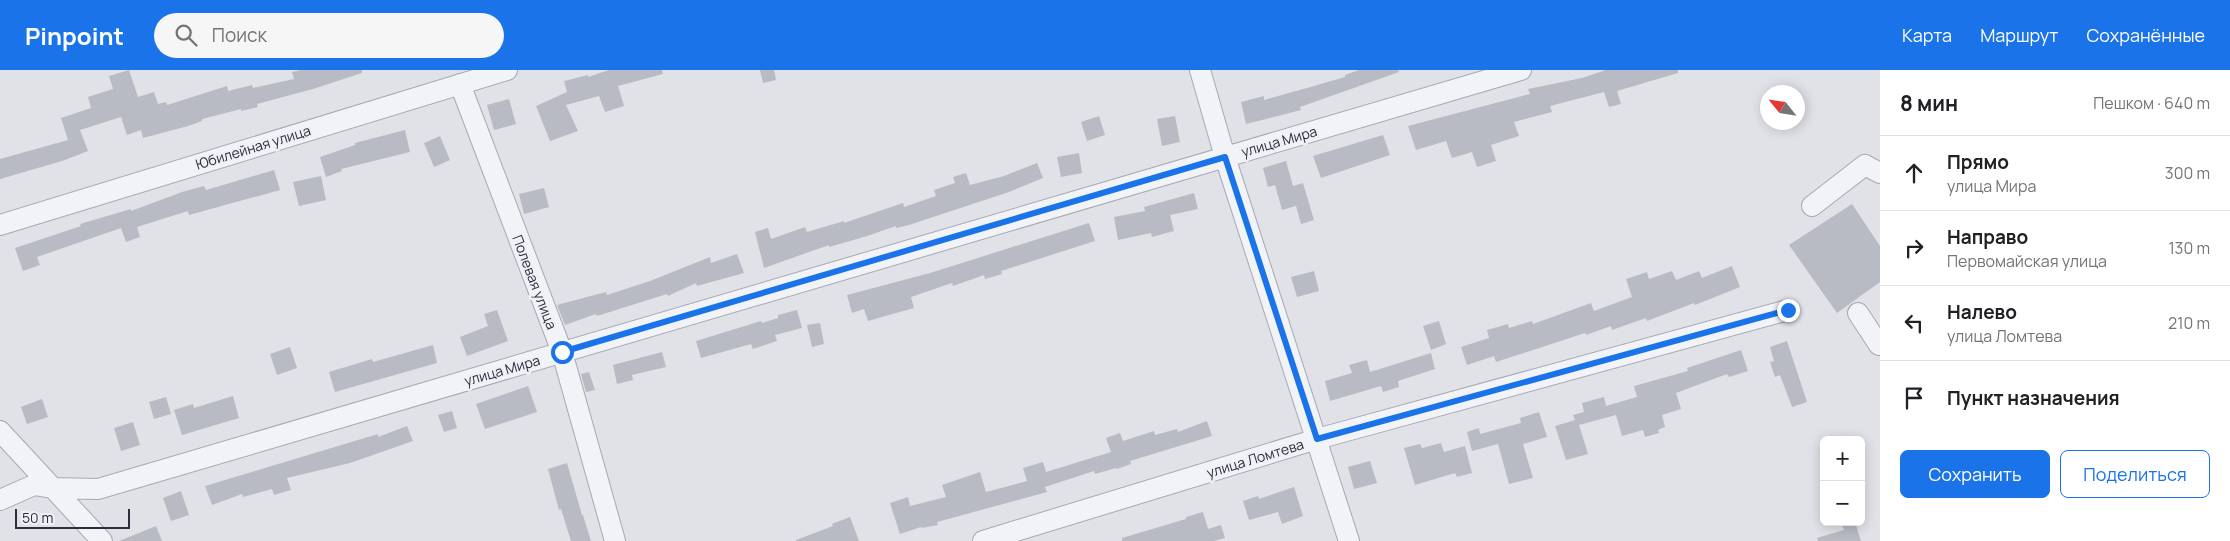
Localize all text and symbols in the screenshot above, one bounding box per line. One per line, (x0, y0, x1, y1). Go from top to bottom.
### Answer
search box (154, 13, 504, 58)
text: Pinpoint (25, 19, 124, 52)
icon: search (172, 21, 200, 49)
text: Поиск (212, 22, 267, 48)
text: Карта (1902, 23, 1952, 47)
text: Маршрут (1980, 23, 2058, 47)
text: Сохранённые (2086, 23, 2205, 47)
north arrow (1760, 85, 1805, 130)
text: 8 мин (1900, 89, 1958, 117)
text: Пешком · 640 m (2093, 92, 2210, 114)
street label: Юбилейная улица (193, 120, 313, 174)
street label: улица Мира (1239, 121, 1319, 161)
text: Прямо (1947, 149, 2009, 175)
icon: ahead (1900, 159, 1928, 187)
text: 300 m (2165, 162, 2210, 184)
text: улица Мира (1947, 175, 2036, 197)
text: Направо (1947, 224, 2028, 250)
street label: Полевая улица (508, 232, 562, 332)
icon: right (1900, 234, 1928, 262)
text: 130 m (2168, 237, 2210, 259)
text: Первомайская улица (1947, 250, 2107, 272)
route end (1777, 299, 1800, 322)
text: Налево (1947, 299, 2017, 325)
icon: left (1900, 309, 1928, 337)
text: 210 m (2168, 312, 2210, 334)
text: улица Ломтева (1947, 325, 2062, 347)
route start (551, 341, 574, 364)
street label: улица Мира (462, 350, 542, 390)
icon: arrive (1900, 384, 1928, 412)
text: Пункт назначения (1947, 385, 2120, 411)
street label: улица Ломтева (1204, 434, 1306, 482)
map controls (1820, 436, 1865, 526)
button: + (1820, 436, 1865, 481)
button: Сохранить (1900, 450, 2050, 498)
button: Поделиться (2060, 450, 2210, 498)
button: − (1820, 481, 1865, 526)
scale bar (15, 506, 130, 529)
text: 50 m (22, 508, 53, 527)

